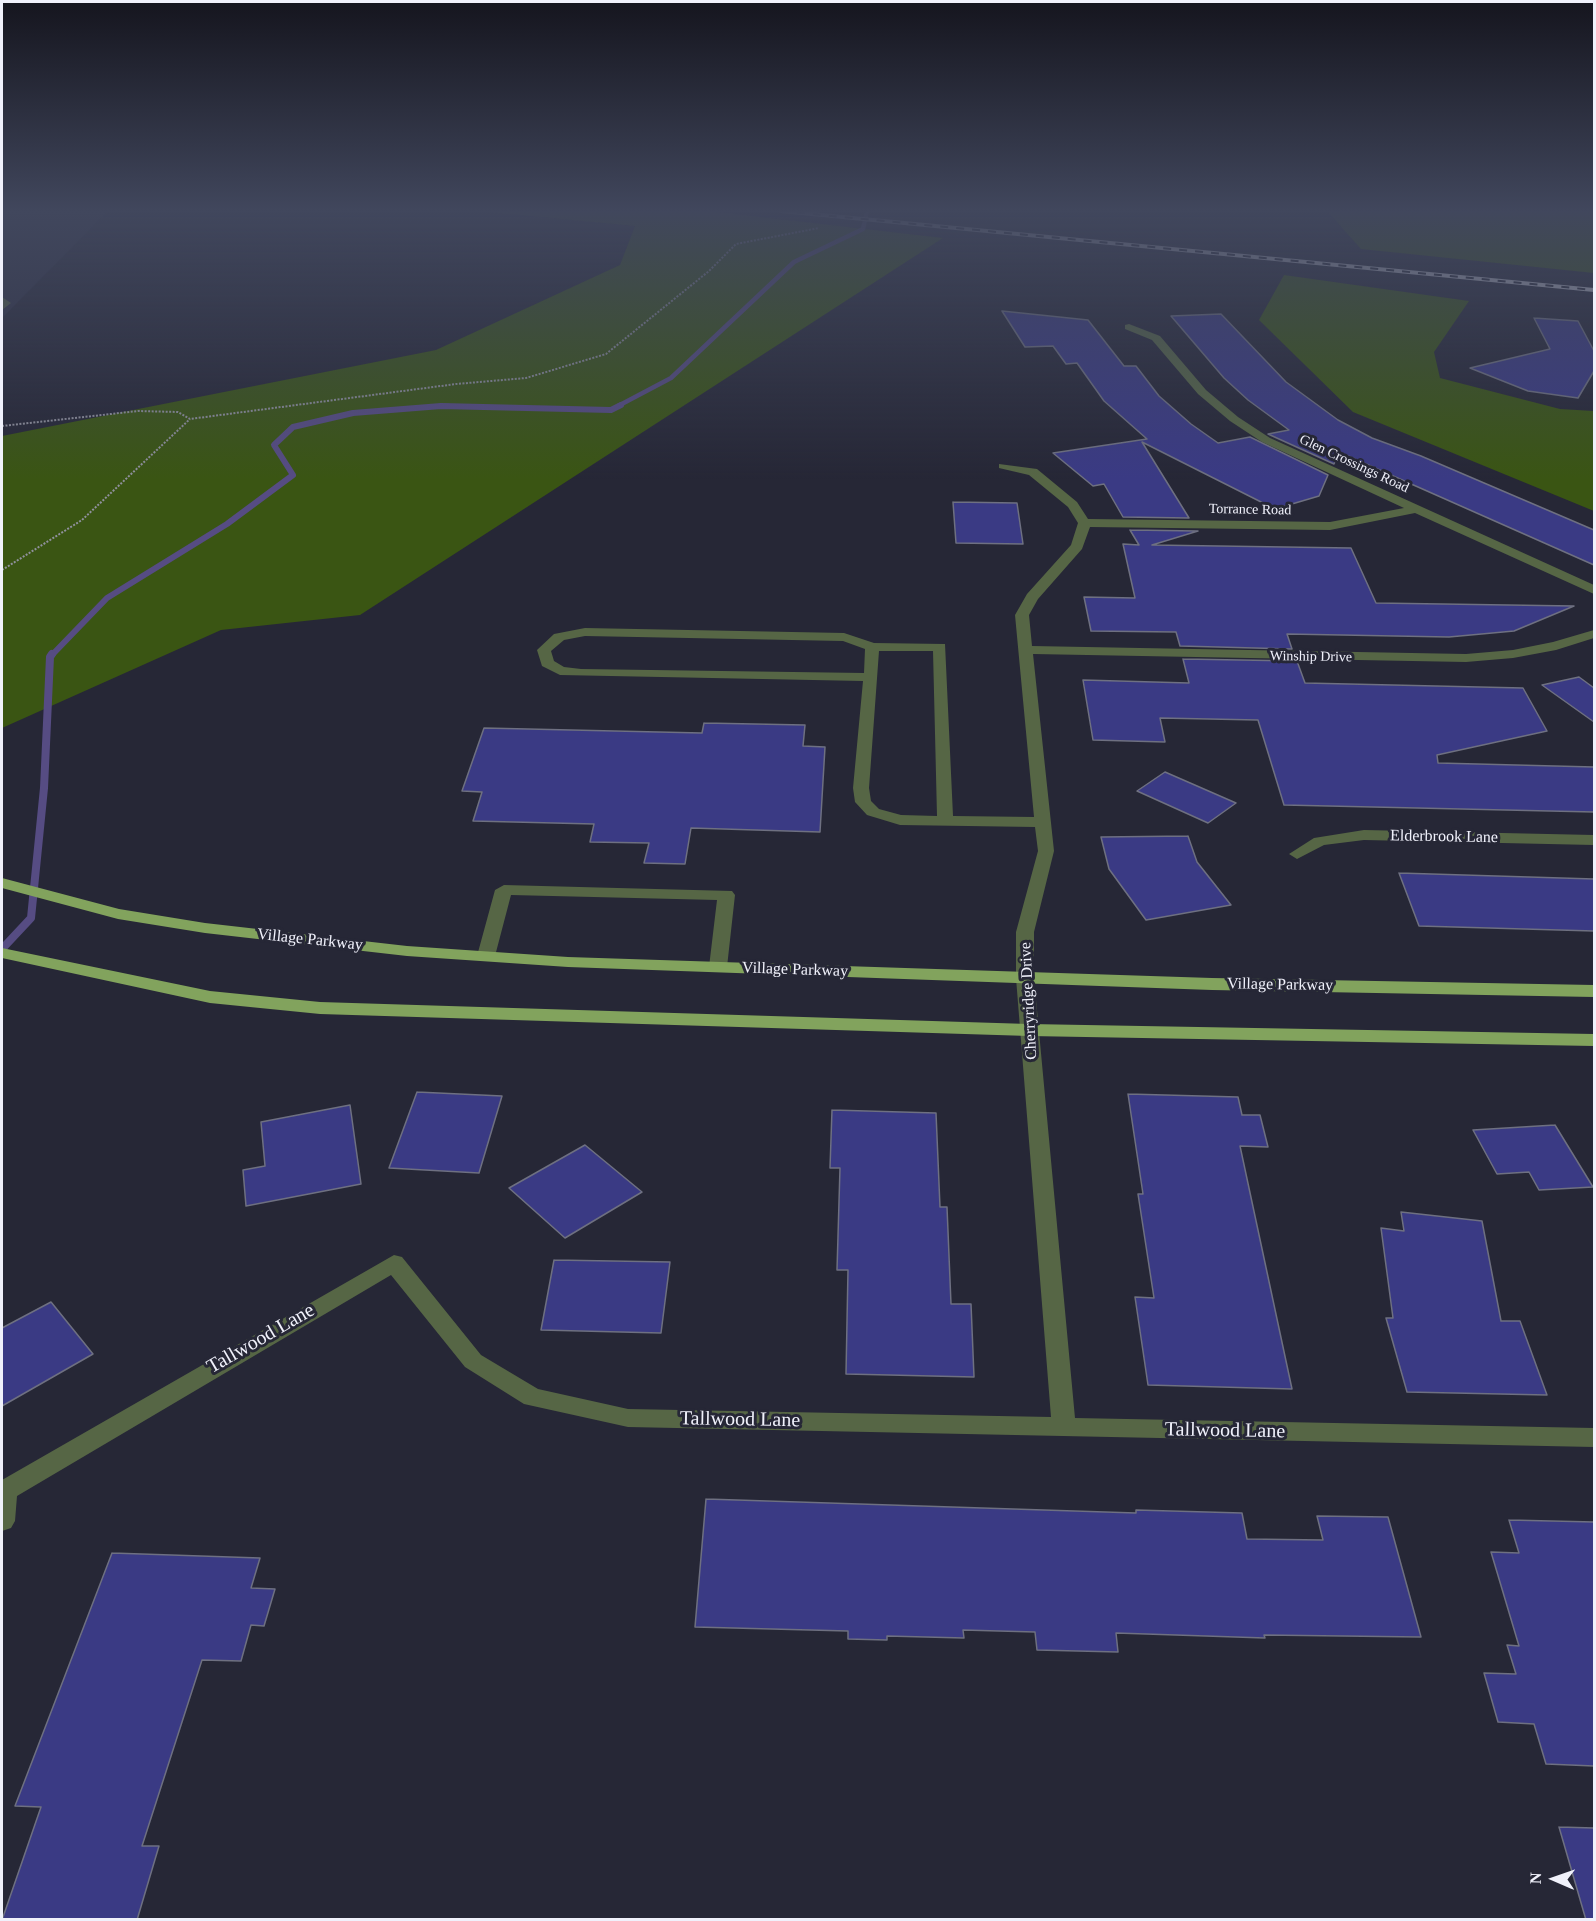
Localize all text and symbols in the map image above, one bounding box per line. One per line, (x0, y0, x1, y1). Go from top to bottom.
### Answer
street label: Glen Crossings Road (1297, 431, 1411, 497)
street label: Torrance Road (1209, 501, 1291, 519)
street label: Winship Drive (1270, 648, 1352, 666)
street label: Elderbrook Lane (1390, 826, 1498, 848)
street label: Village Parkway (256, 925, 364, 955)
street label: Cherryridge Drive (1016, 942, 1042, 1060)
street label: Village Parkway (742, 959, 848, 981)
street label: Village Parkway (1227, 974, 1333, 996)
street label: Tallwood Lane (203, 1299, 319, 1379)
street label: Tallwood Lane (680, 1407, 800, 1433)
street label: Tallwood Lane (1165, 1418, 1285, 1444)
north arrow (1524, 1849, 1584, 1909)
text: N (1527, 1872, 1544, 1884)

